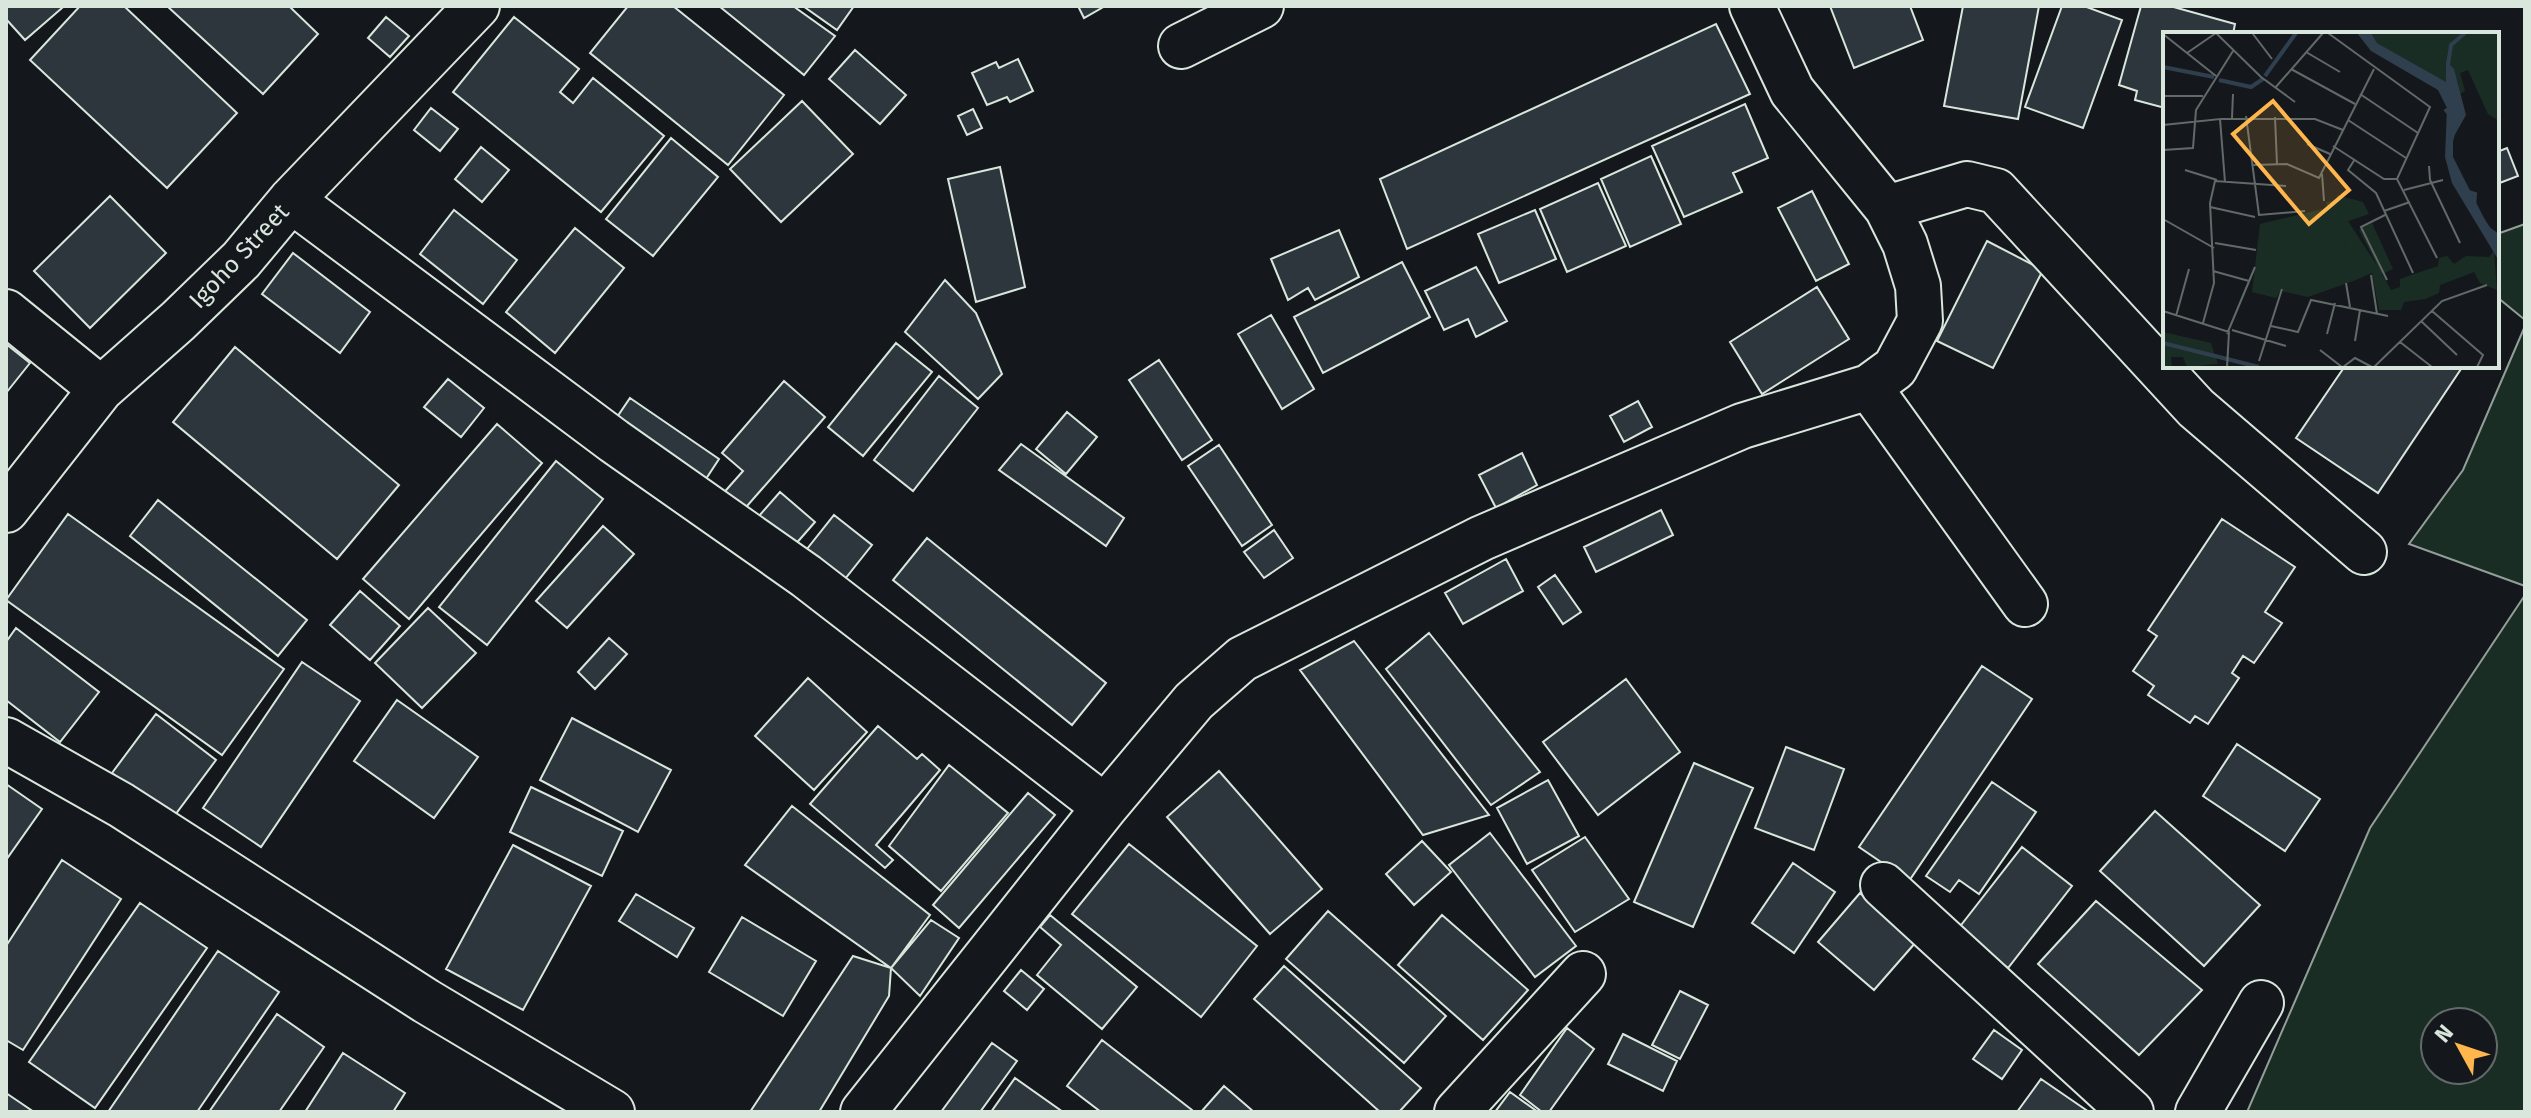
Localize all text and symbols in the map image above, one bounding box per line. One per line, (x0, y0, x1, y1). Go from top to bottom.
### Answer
inset map (2163, 32, 2499, 368)
street label: Igoho Street (183, 198, 295, 314)
north arrow (2419, 1006, 2499, 1086)
text: N (2429, 1019, 2459, 1048)

